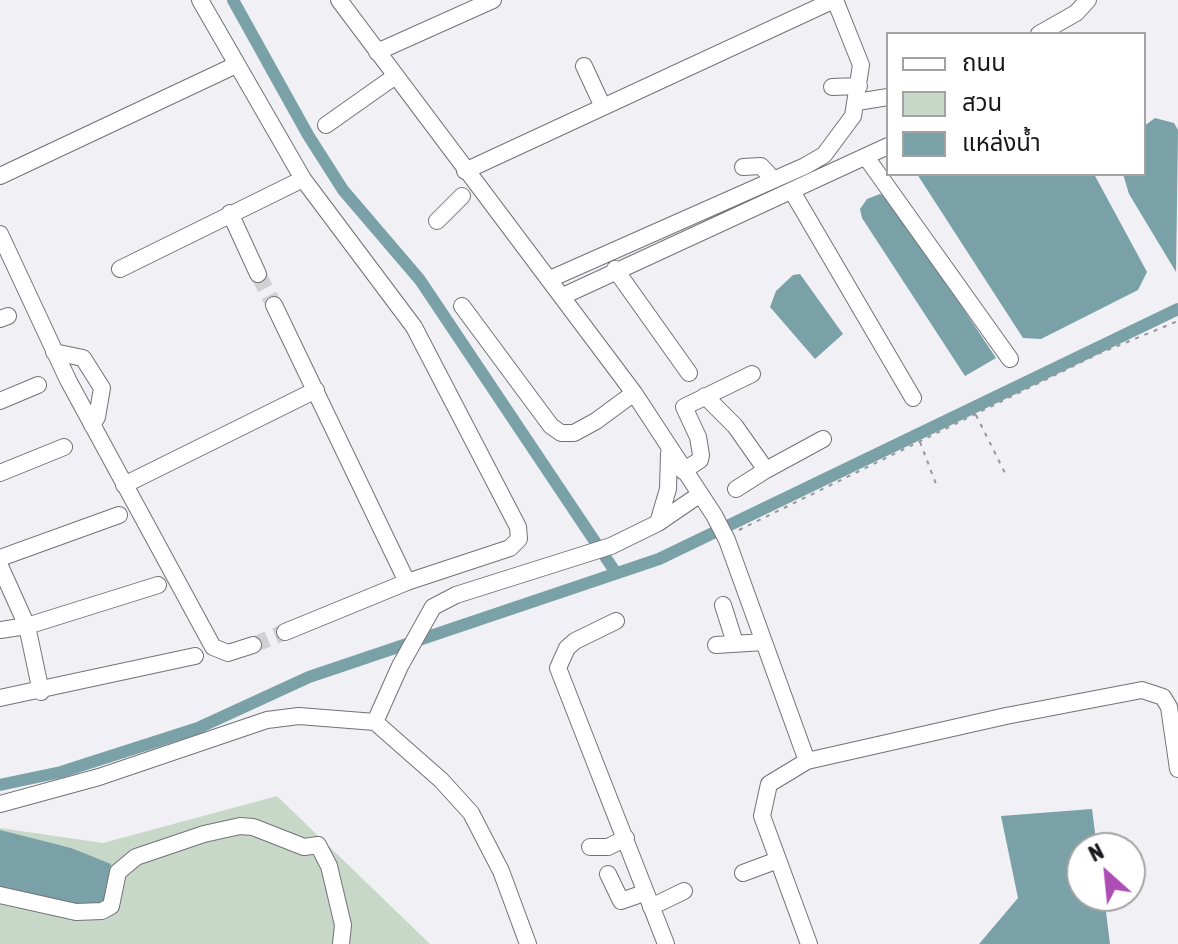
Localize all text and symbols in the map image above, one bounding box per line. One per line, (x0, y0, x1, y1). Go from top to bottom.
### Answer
legend (886, 32, 1146, 176)
text: ถนน (962, 49, 1006, 76)
text: สวน (962, 89, 1002, 116)
text: แหล่งน้ำ (962, 129, 1041, 156)
north arrow (1066, 832, 1146, 912)
text: N (1084, 838, 1108, 867)

